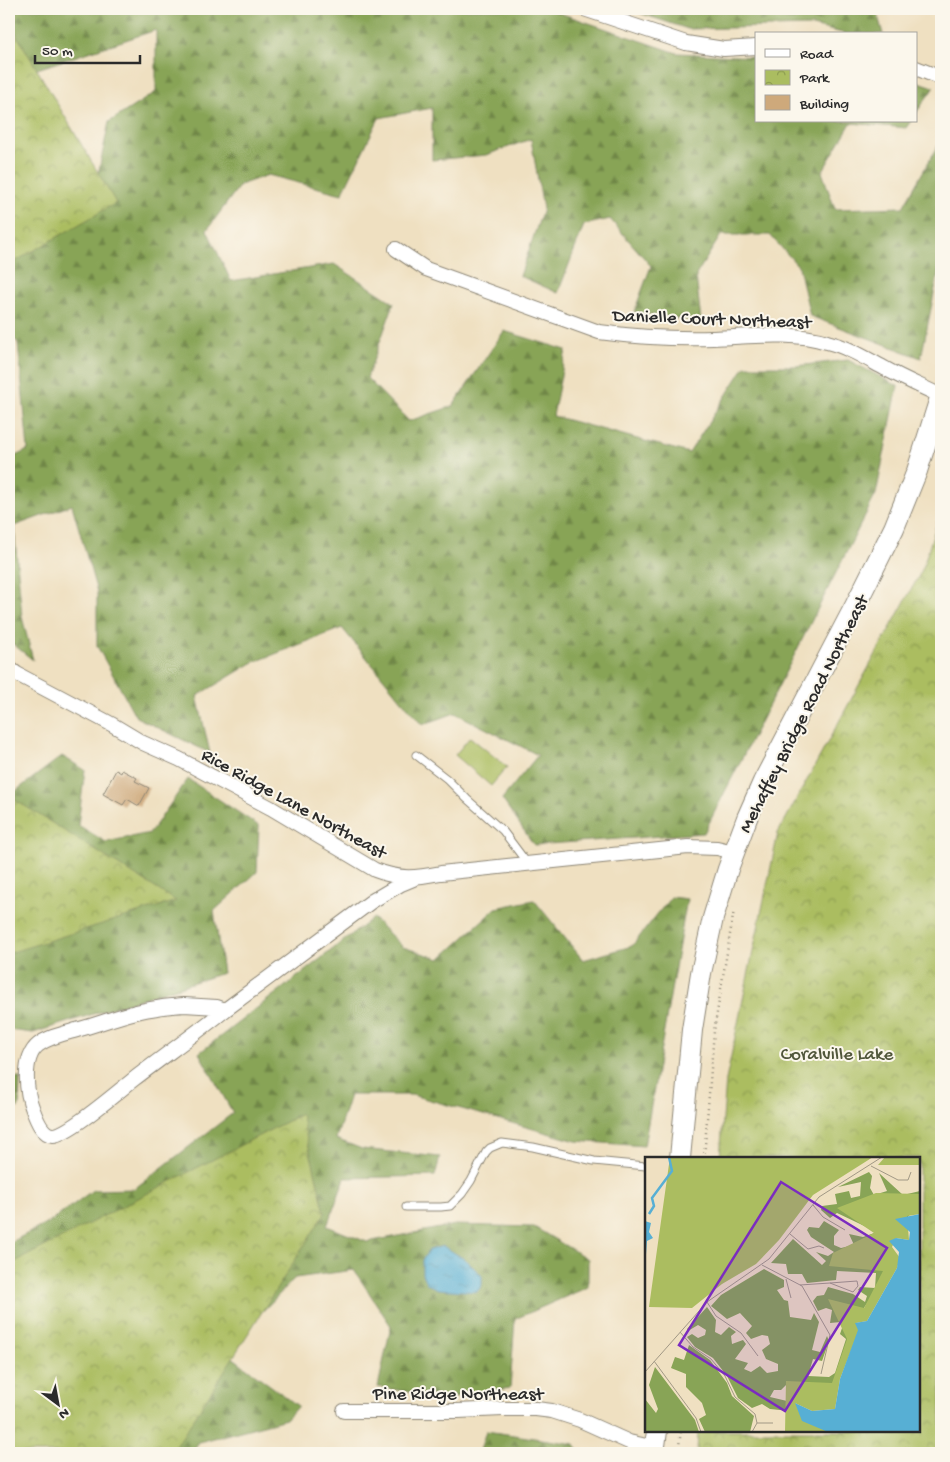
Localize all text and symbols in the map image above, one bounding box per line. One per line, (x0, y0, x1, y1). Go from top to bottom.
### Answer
scale bar (35, 32, 140, 64)
legend (755, 32, 918, 122)
text: 50 m (42, 43, 73, 61)
text: Road (800, 46, 834, 64)
text: Park (799, 70, 830, 88)
text: Building (799, 96, 849, 114)
street label: Danielle Court Northeast (610, 305, 814, 336)
street label: Mehaffey Bridge Road Northeast (735, 590, 876, 837)
street label: Rice Ridge Lane Northeast (197, 745, 392, 867)
park label: Coralville Lake (781, 1044, 893, 1067)
inset map (645, 1157, 920, 1432)
north arrow (32, 1380, 82, 1430)
street label: Pine Ridge Northeast (372, 1384, 545, 1407)
text: N (55, 1403, 72, 1423)

